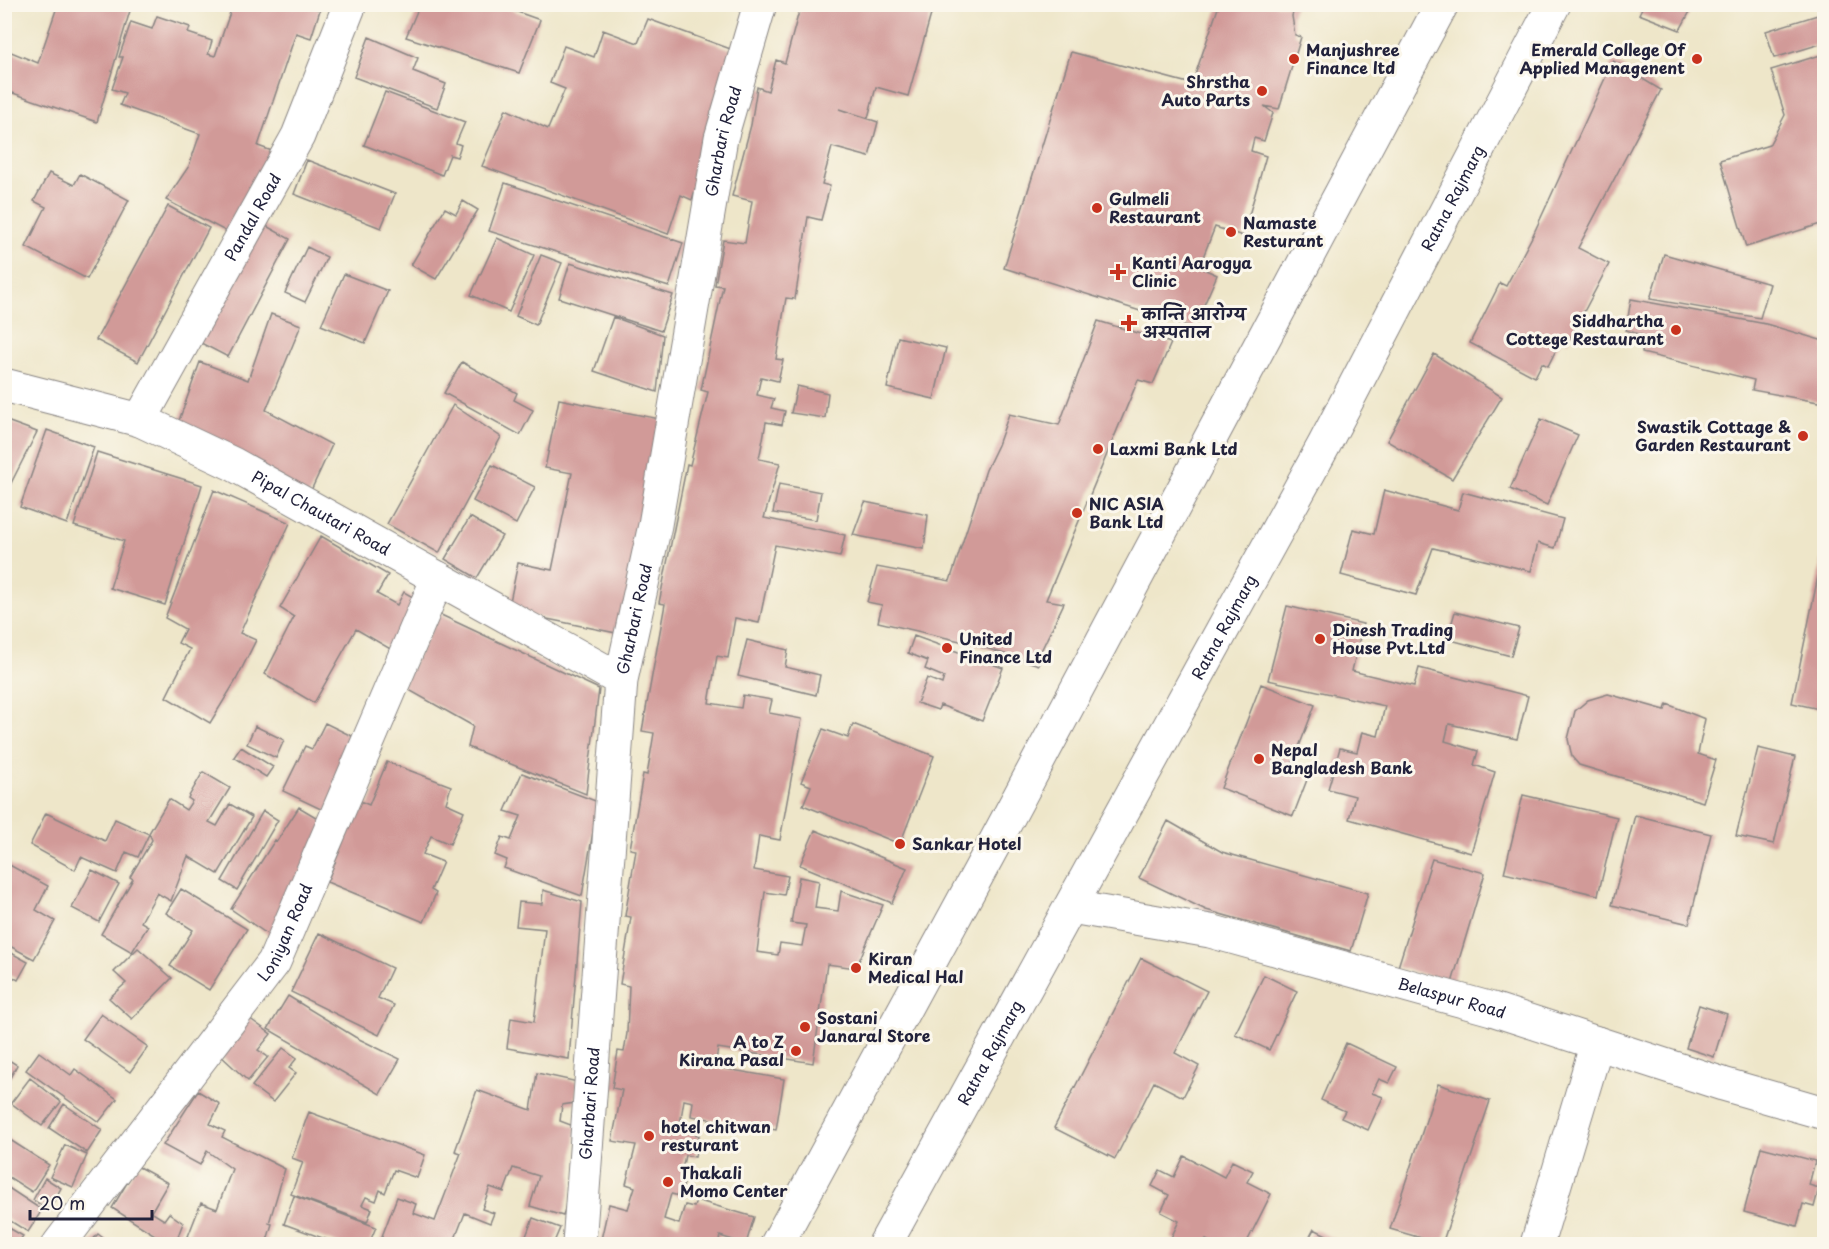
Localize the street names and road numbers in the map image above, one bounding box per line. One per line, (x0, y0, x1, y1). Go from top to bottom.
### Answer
street label: Gharbari Road (698, 83, 747, 198)
street label: Ratna Rajmarg (1414, 141, 1489, 255)
street label: Pandal Road (218, 168, 286, 265)
street label: Pipal Chautari Road (248, 464, 395, 560)
street label: Gharbari Road (610, 561, 657, 677)
street label: Ratna Rajmarg (1185, 570, 1262, 683)
street label: Loniyan Road (251, 879, 317, 986)
street label: Belaspur Road (1395, 971, 1509, 1024)
street label: Ratna Rajmarg (951, 996, 1028, 1109)
street label: Gharbari Road (572, 1046, 605, 1161)

